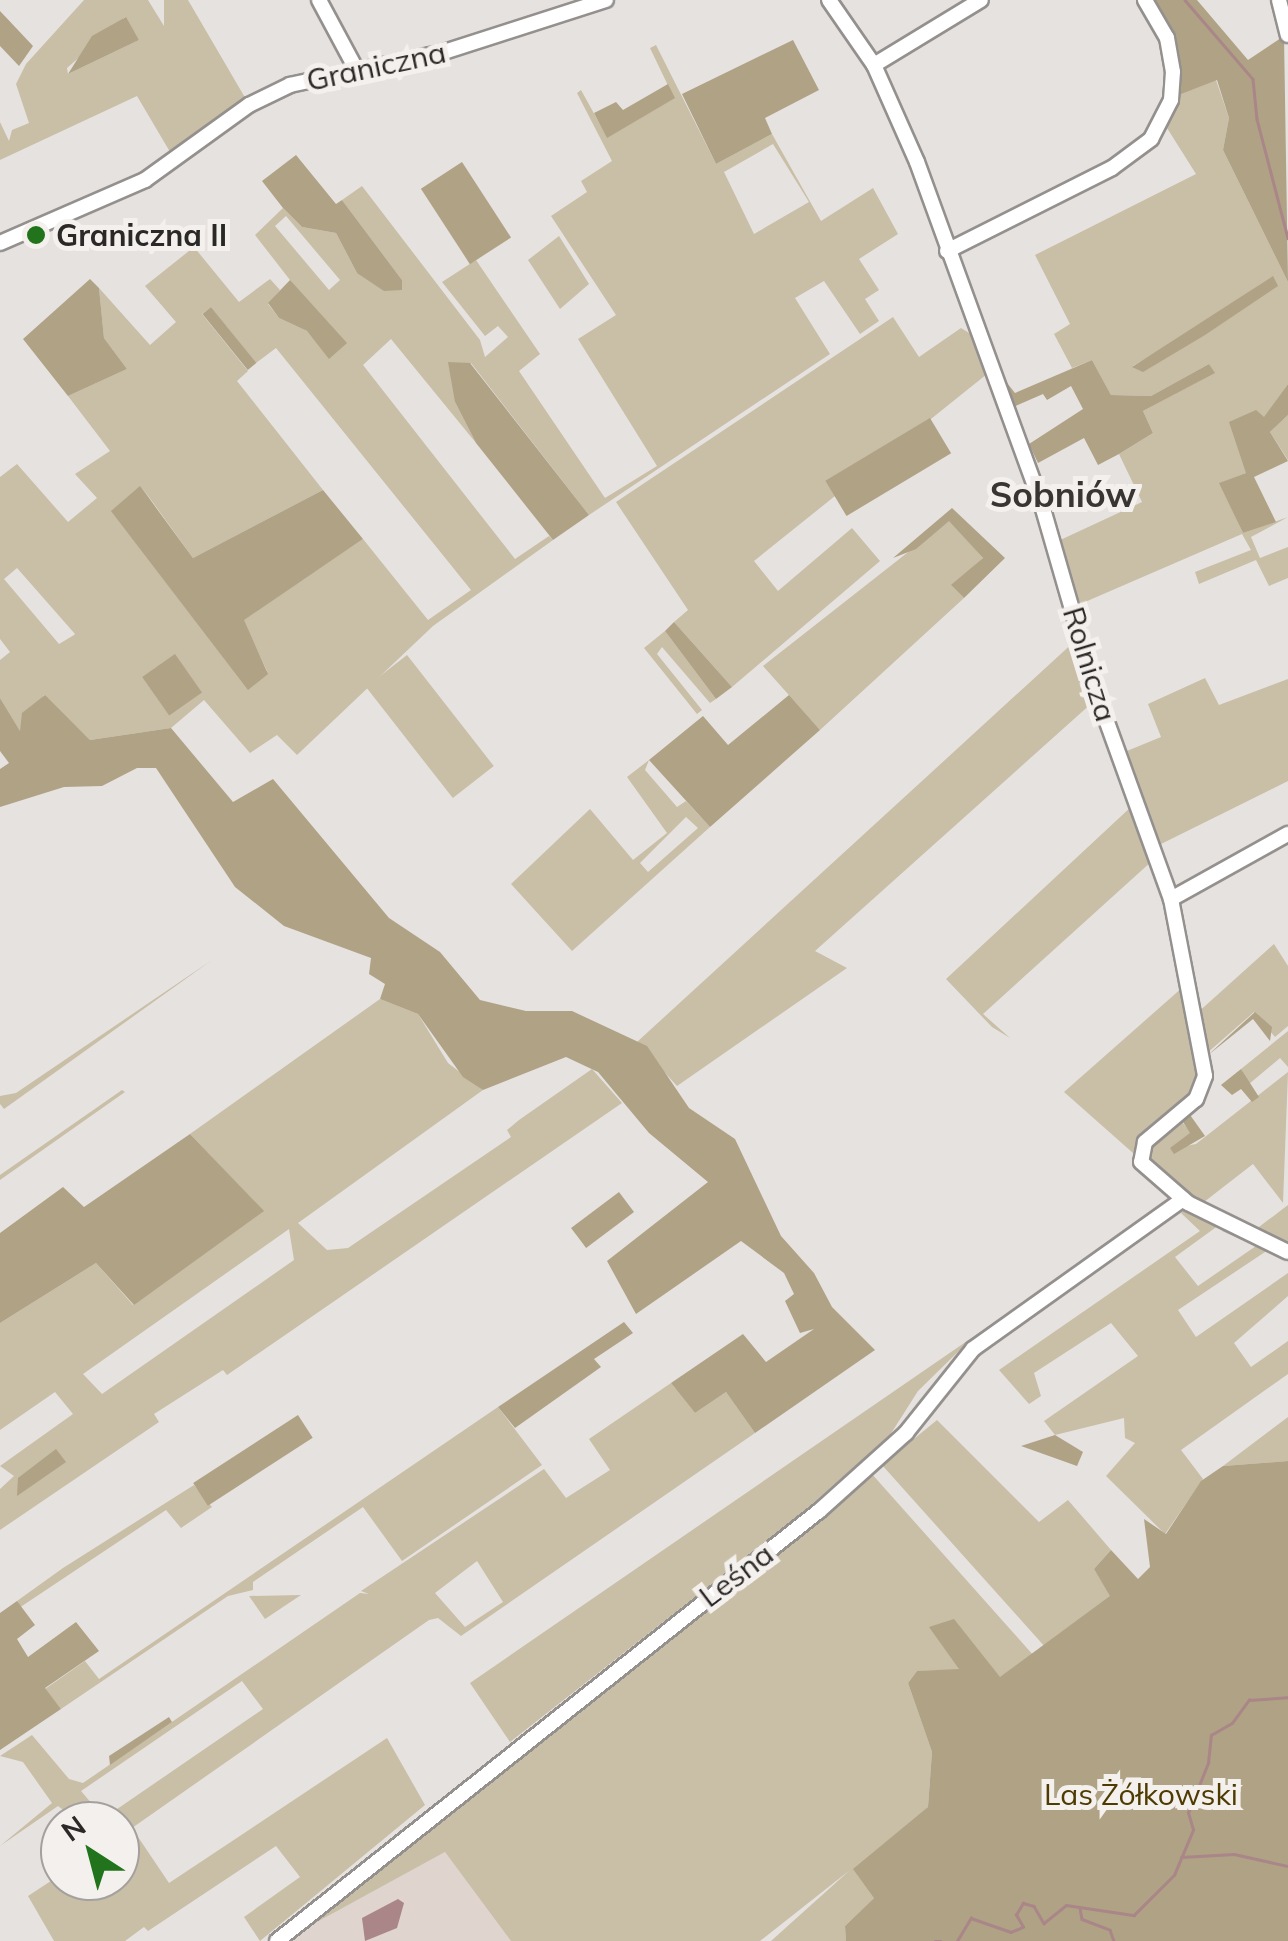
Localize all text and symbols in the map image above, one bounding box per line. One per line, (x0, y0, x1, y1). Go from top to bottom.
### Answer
street label: Graniczna (303, 34, 449, 98)
place label: Graniczna II (56, 217, 227, 253)
marker: Graniczna II (25, 224, 47, 246)
district label: Sobniów (990, 473, 1136, 515)
street label: Rolnicza (1056, 602, 1124, 726)
street label: Leśna (692, 1536, 780, 1614)
park label: Las Żółkowski (1044, 1776, 1238, 1812)
north arrow (40, 1801, 140, 1901)
text: N (54, 1808, 92, 1848)

